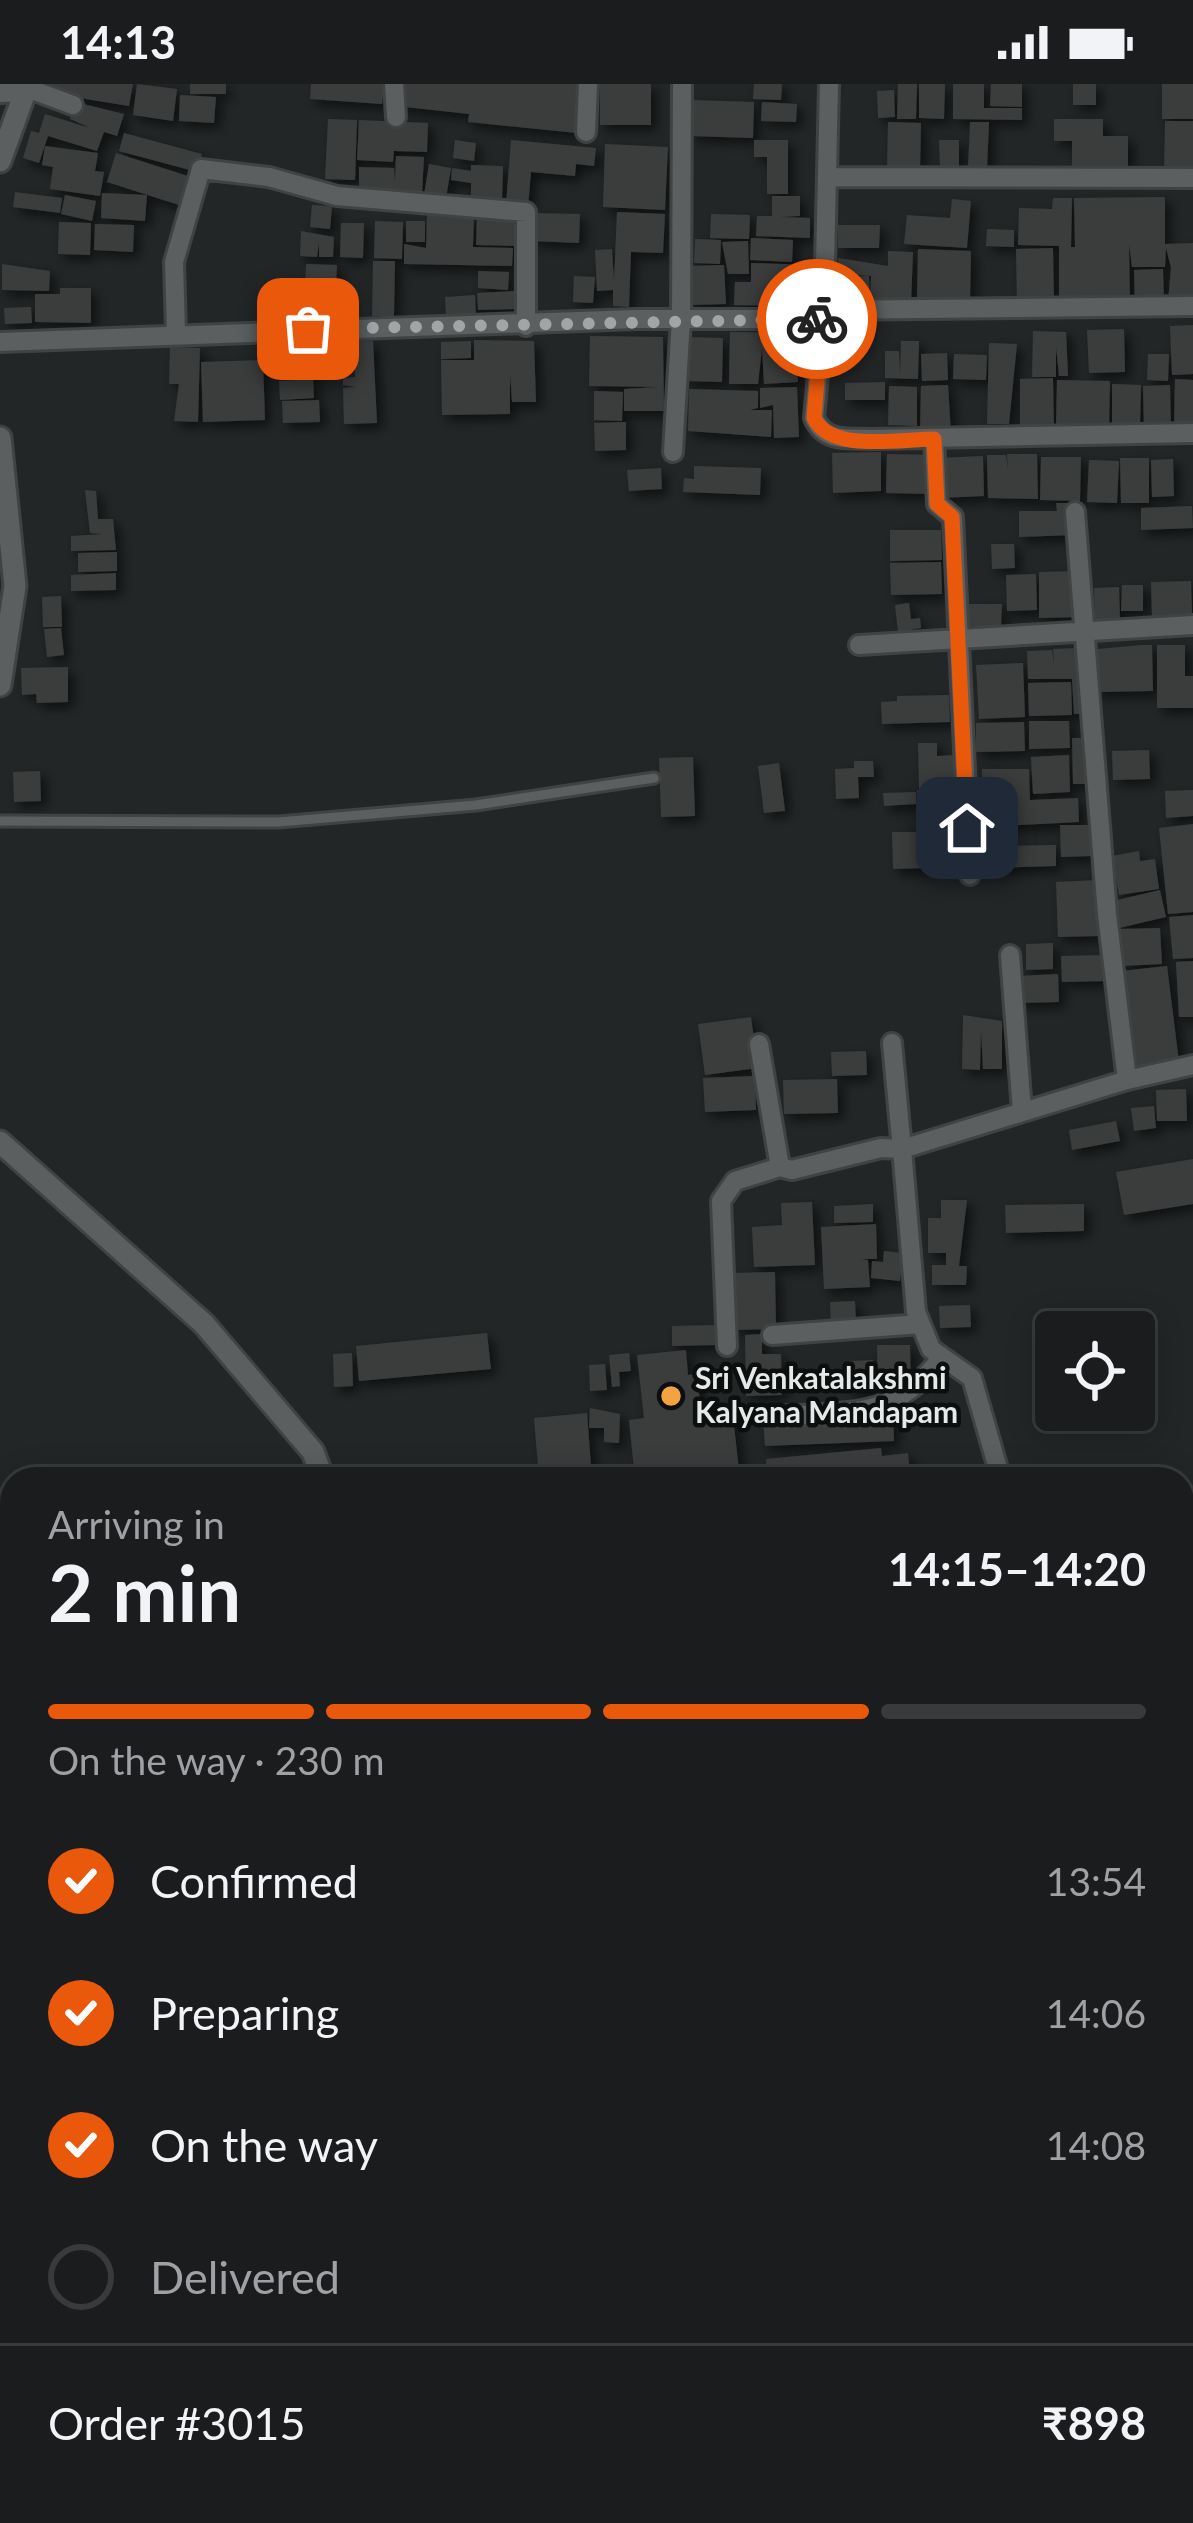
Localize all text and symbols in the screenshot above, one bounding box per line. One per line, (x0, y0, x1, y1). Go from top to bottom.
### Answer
text: 14:13 (60, 15, 176, 69)
courier (757, 259, 877, 379)
pin (257, 278, 359, 380)
icon: bike (784, 286, 850, 352)
icon: bag (275, 296, 341, 362)
pin (916, 777, 1018, 879)
icon: home (934, 795, 1000, 861)
map controls (1035, 1311, 1155, 1431)
button: locate (1035, 1311, 1155, 1431)
place label: Sri Venkatalakshmi Kalyana Mandapam (695, 1359, 958, 1429)
marker: Sri Venkatalakshmi Kalyana Mandapam (658, 1383, 684, 1409)
text: Arriving in (48, 1501, 225, 1547)
text: 14:15–14:20 (888, 1542, 1146, 1596)
text: 2 min (48, 1545, 241, 1639)
text: On the way · 230 m (48, 1737, 385, 1783)
icon: check (48, 1848, 114, 1914)
text: Confirmed (150, 1854, 358, 1908)
text: 13:54 (1046, 1858, 1146, 1904)
icon: check (48, 1980, 114, 2046)
text: Preparing (150, 1986, 339, 2040)
text: 14:06 (1046, 1990, 1146, 2036)
icon: check (48, 2112, 114, 2178)
text: On the way (150, 2118, 378, 2172)
text: 14:08 (1046, 2122, 1146, 2168)
text: Delivered (150, 2250, 340, 2304)
text: Order #3015 (48, 2396, 306, 2450)
text: ₹898 (1042, 2396, 1146, 2450)

